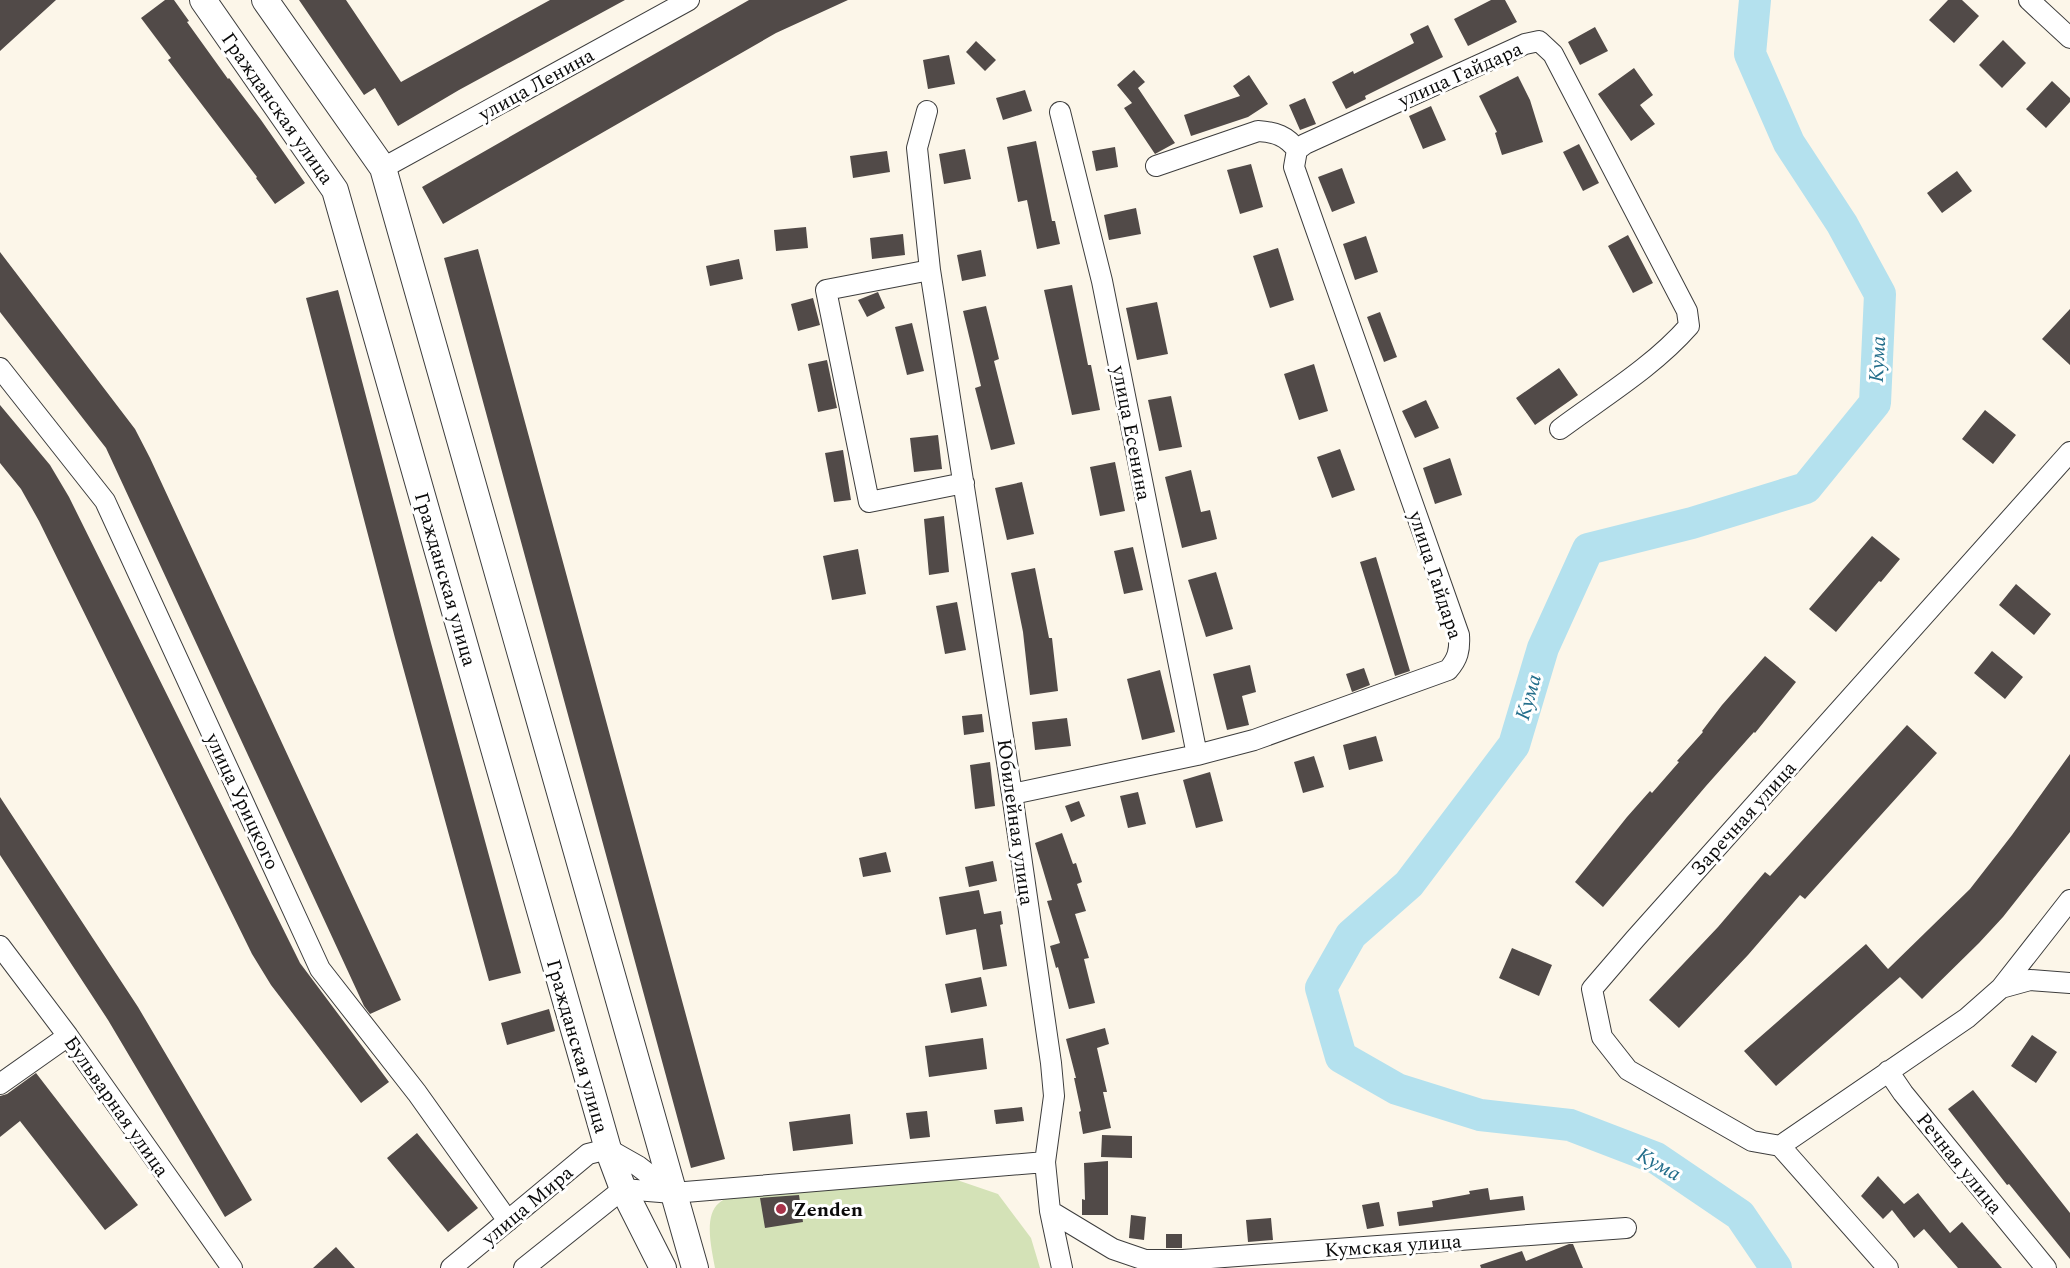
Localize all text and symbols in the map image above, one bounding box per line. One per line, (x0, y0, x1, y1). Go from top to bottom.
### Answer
street label: Гражданская улица (213, 26, 341, 191)
street label: улица Гайдара (1392, 34, 1528, 116)
street label: улица Ленина (472, 41, 600, 130)
water label: Кума (1861, 335, 1895, 383)
street label: улица Есенина (1103, 362, 1159, 503)
street label: Гражданская улица (406, 489, 484, 670)
street label: улица Гайдара (1400, 506, 1470, 644)
water label: Кума (1507, 670, 1551, 724)
street label: улица Урицкого (197, 727, 287, 875)
street label: Юбилейная улица (988, 737, 1042, 908)
street label: Заречная улица (1684, 754, 1804, 883)
street label: Гражданская улица (538, 956, 616, 1137)
street label: Бульварная улица (56, 1030, 176, 1184)
street label: Речная улица (1909, 1106, 2010, 1221)
water label: Кума (1630, 1140, 1687, 1190)
street label: улица Мира (475, 1158, 580, 1254)
place label: Zenden (793, 1195, 863, 1225)
marker: Zenden (774, 1202, 788, 1216)
street label: Кумская улица (1324, 1226, 1463, 1266)

